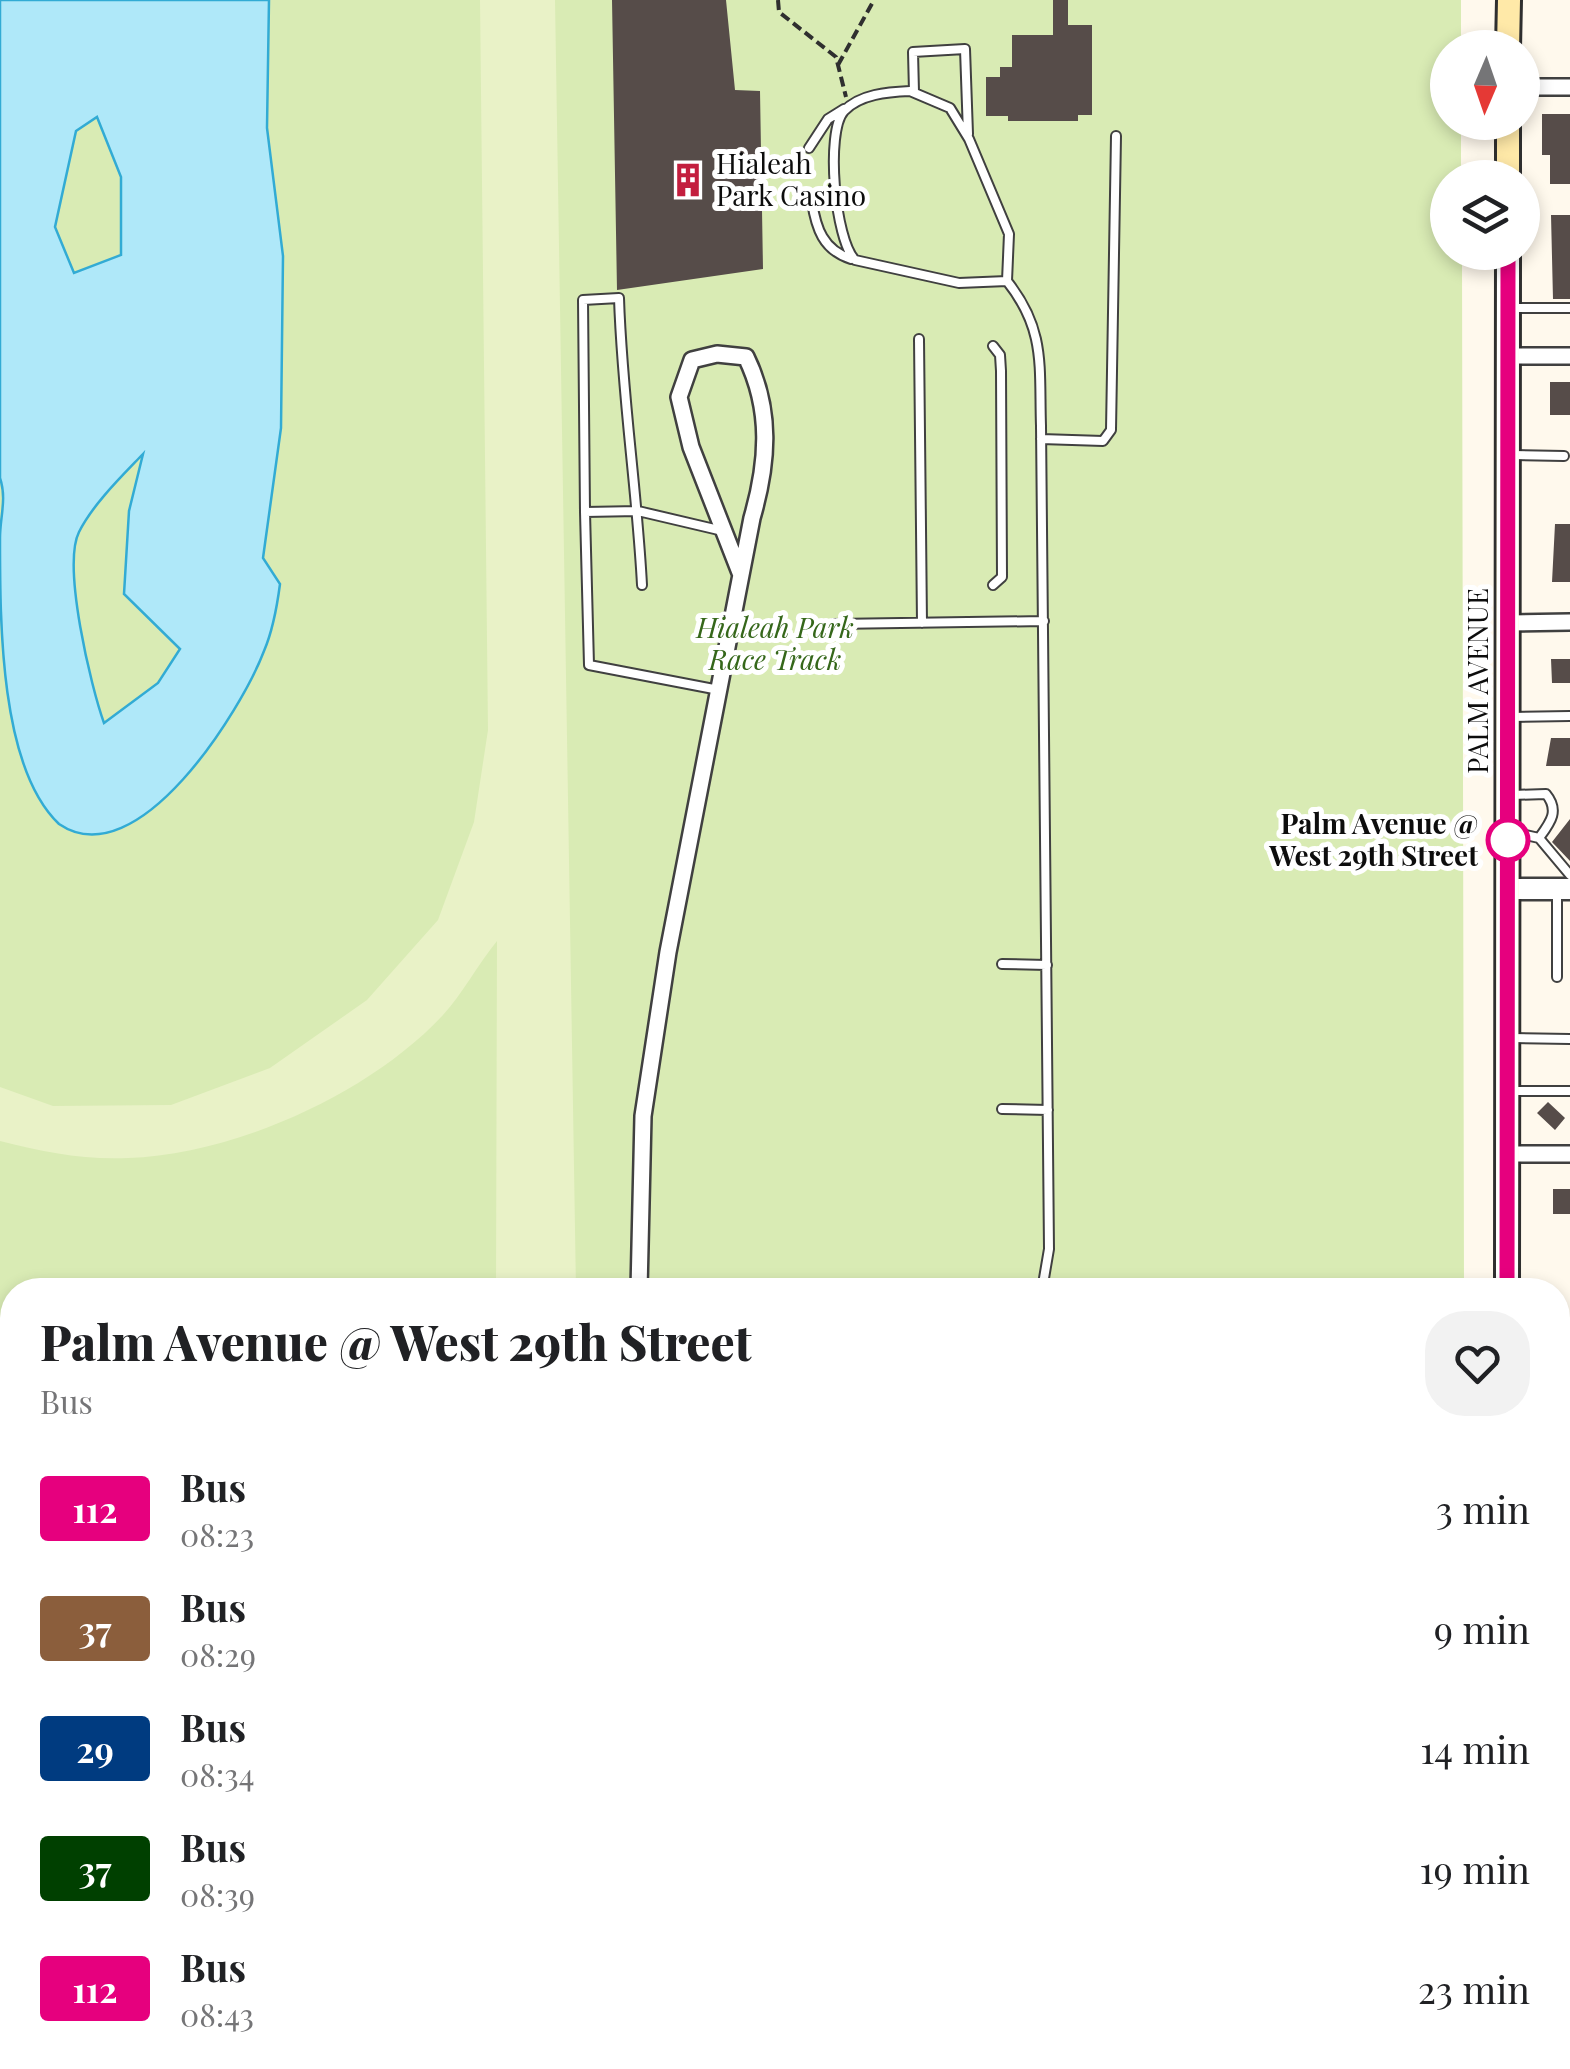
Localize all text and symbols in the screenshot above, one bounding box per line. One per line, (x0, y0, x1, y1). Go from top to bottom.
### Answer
north arrow (1430, 30, 1540, 140)
map controls (1430, 30, 1540, 270)
place label: Hialeah Park Casino (716, 144, 866, 213)
button: layers (1430, 160, 1540, 270)
building icon: Hialeah Park Casino (669, 161, 707, 199)
street label: PALM AVENUE (1458, 588, 1495, 774)
park label: Hialeah Park Race Track (695, 608, 854, 677)
place label: Palm Avenue @ West 29th Street (1268, 804, 1478, 873)
marker: Palm Avenue @ West 29th Street (1487, 819, 1529, 861)
text: Palm Avenue @ West 29th Street (40, 1309, 752, 1373)
button: heart (1425, 1311, 1530, 1416)
text: Bus (40, 1379, 93, 1422)
text: Bus (180, 1461, 246, 1512)
text: 3 min (1436, 1483, 1530, 1534)
text: 112 (72, 1485, 118, 1532)
text: 08:23 (180, 1512, 254, 1555)
text: Bus (180, 1581, 246, 1632)
text: 9 min (1434, 1603, 1530, 1654)
text: 37 (78, 1605, 112, 1652)
text: 08:29 (180, 1632, 256, 1675)
text: Bus (180, 1701, 246, 1752)
text: 14 min (1420, 1723, 1530, 1774)
text: 29 (76, 1725, 114, 1772)
text: 08:34 (180, 1752, 255, 1795)
text: Bus (180, 1821, 246, 1872)
text: 19 min (1420, 1843, 1530, 1894)
text: 37 (78, 1845, 112, 1892)
text: 08:39 (180, 1872, 255, 1915)
text: Bus (180, 1941, 246, 1992)
text: 23 min (1418, 1963, 1530, 2014)
text: 112 (72, 1965, 118, 2012)
text: 08:43 (180, 1992, 254, 2035)

